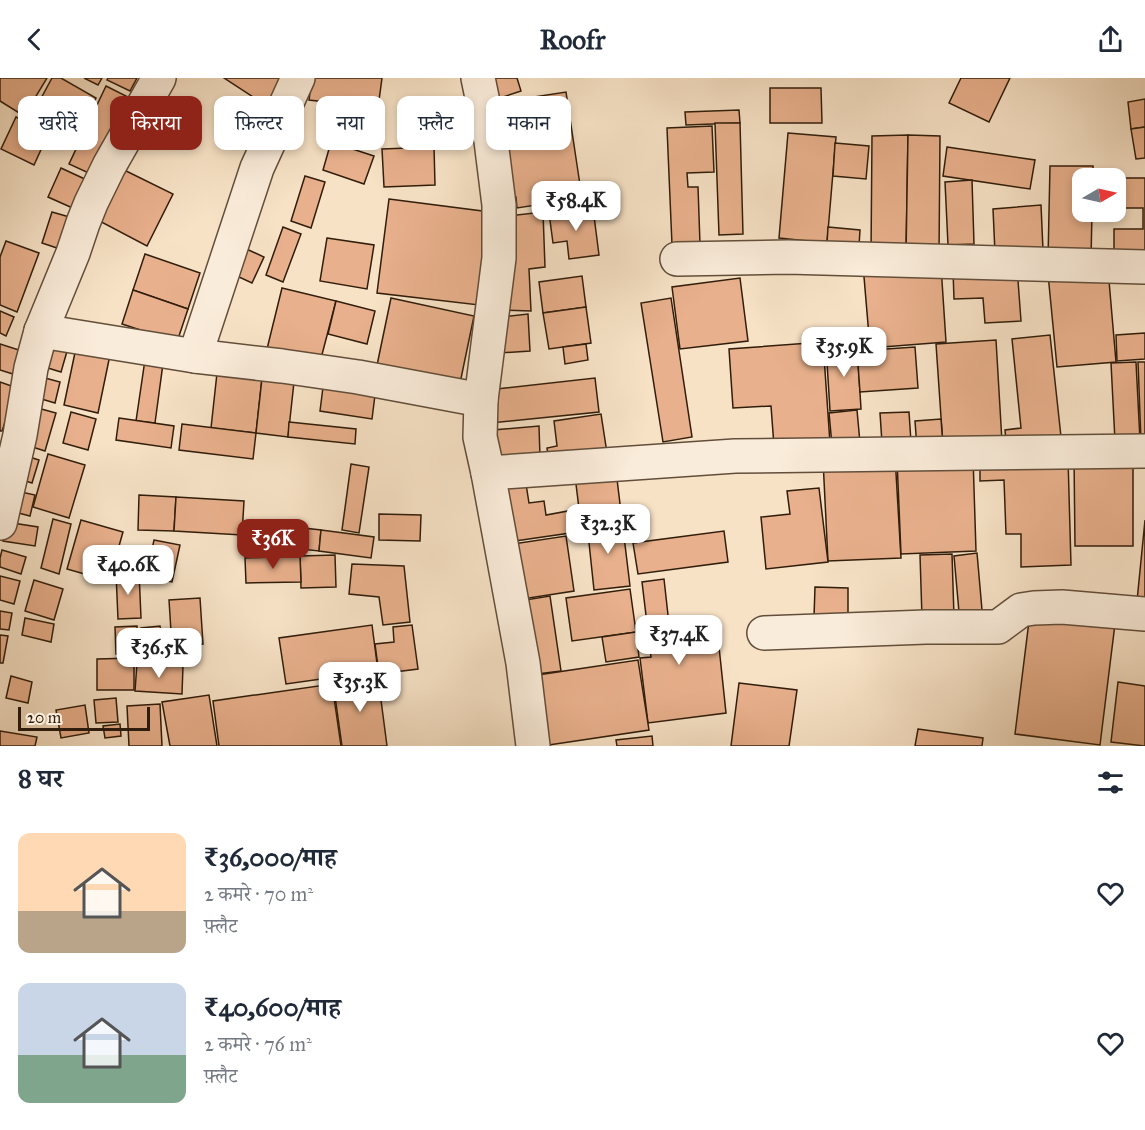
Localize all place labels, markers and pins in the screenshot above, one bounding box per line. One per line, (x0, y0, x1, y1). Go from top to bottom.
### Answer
pin: ₹58.4K (527, 181, 625, 232)
pin: ₹35.9K (795, 327, 893, 378)
pin: ₹32.3K (559, 504, 657, 555)
pin: ₹36K (237, 519, 309, 570)
pin: ₹40.6K (79, 545, 177, 596)
pin: ₹37.4K (630, 615, 728, 666)
pin: ₹36.5K (110, 628, 208, 679)
pin: ₹35.3K (311, 662, 409, 713)

